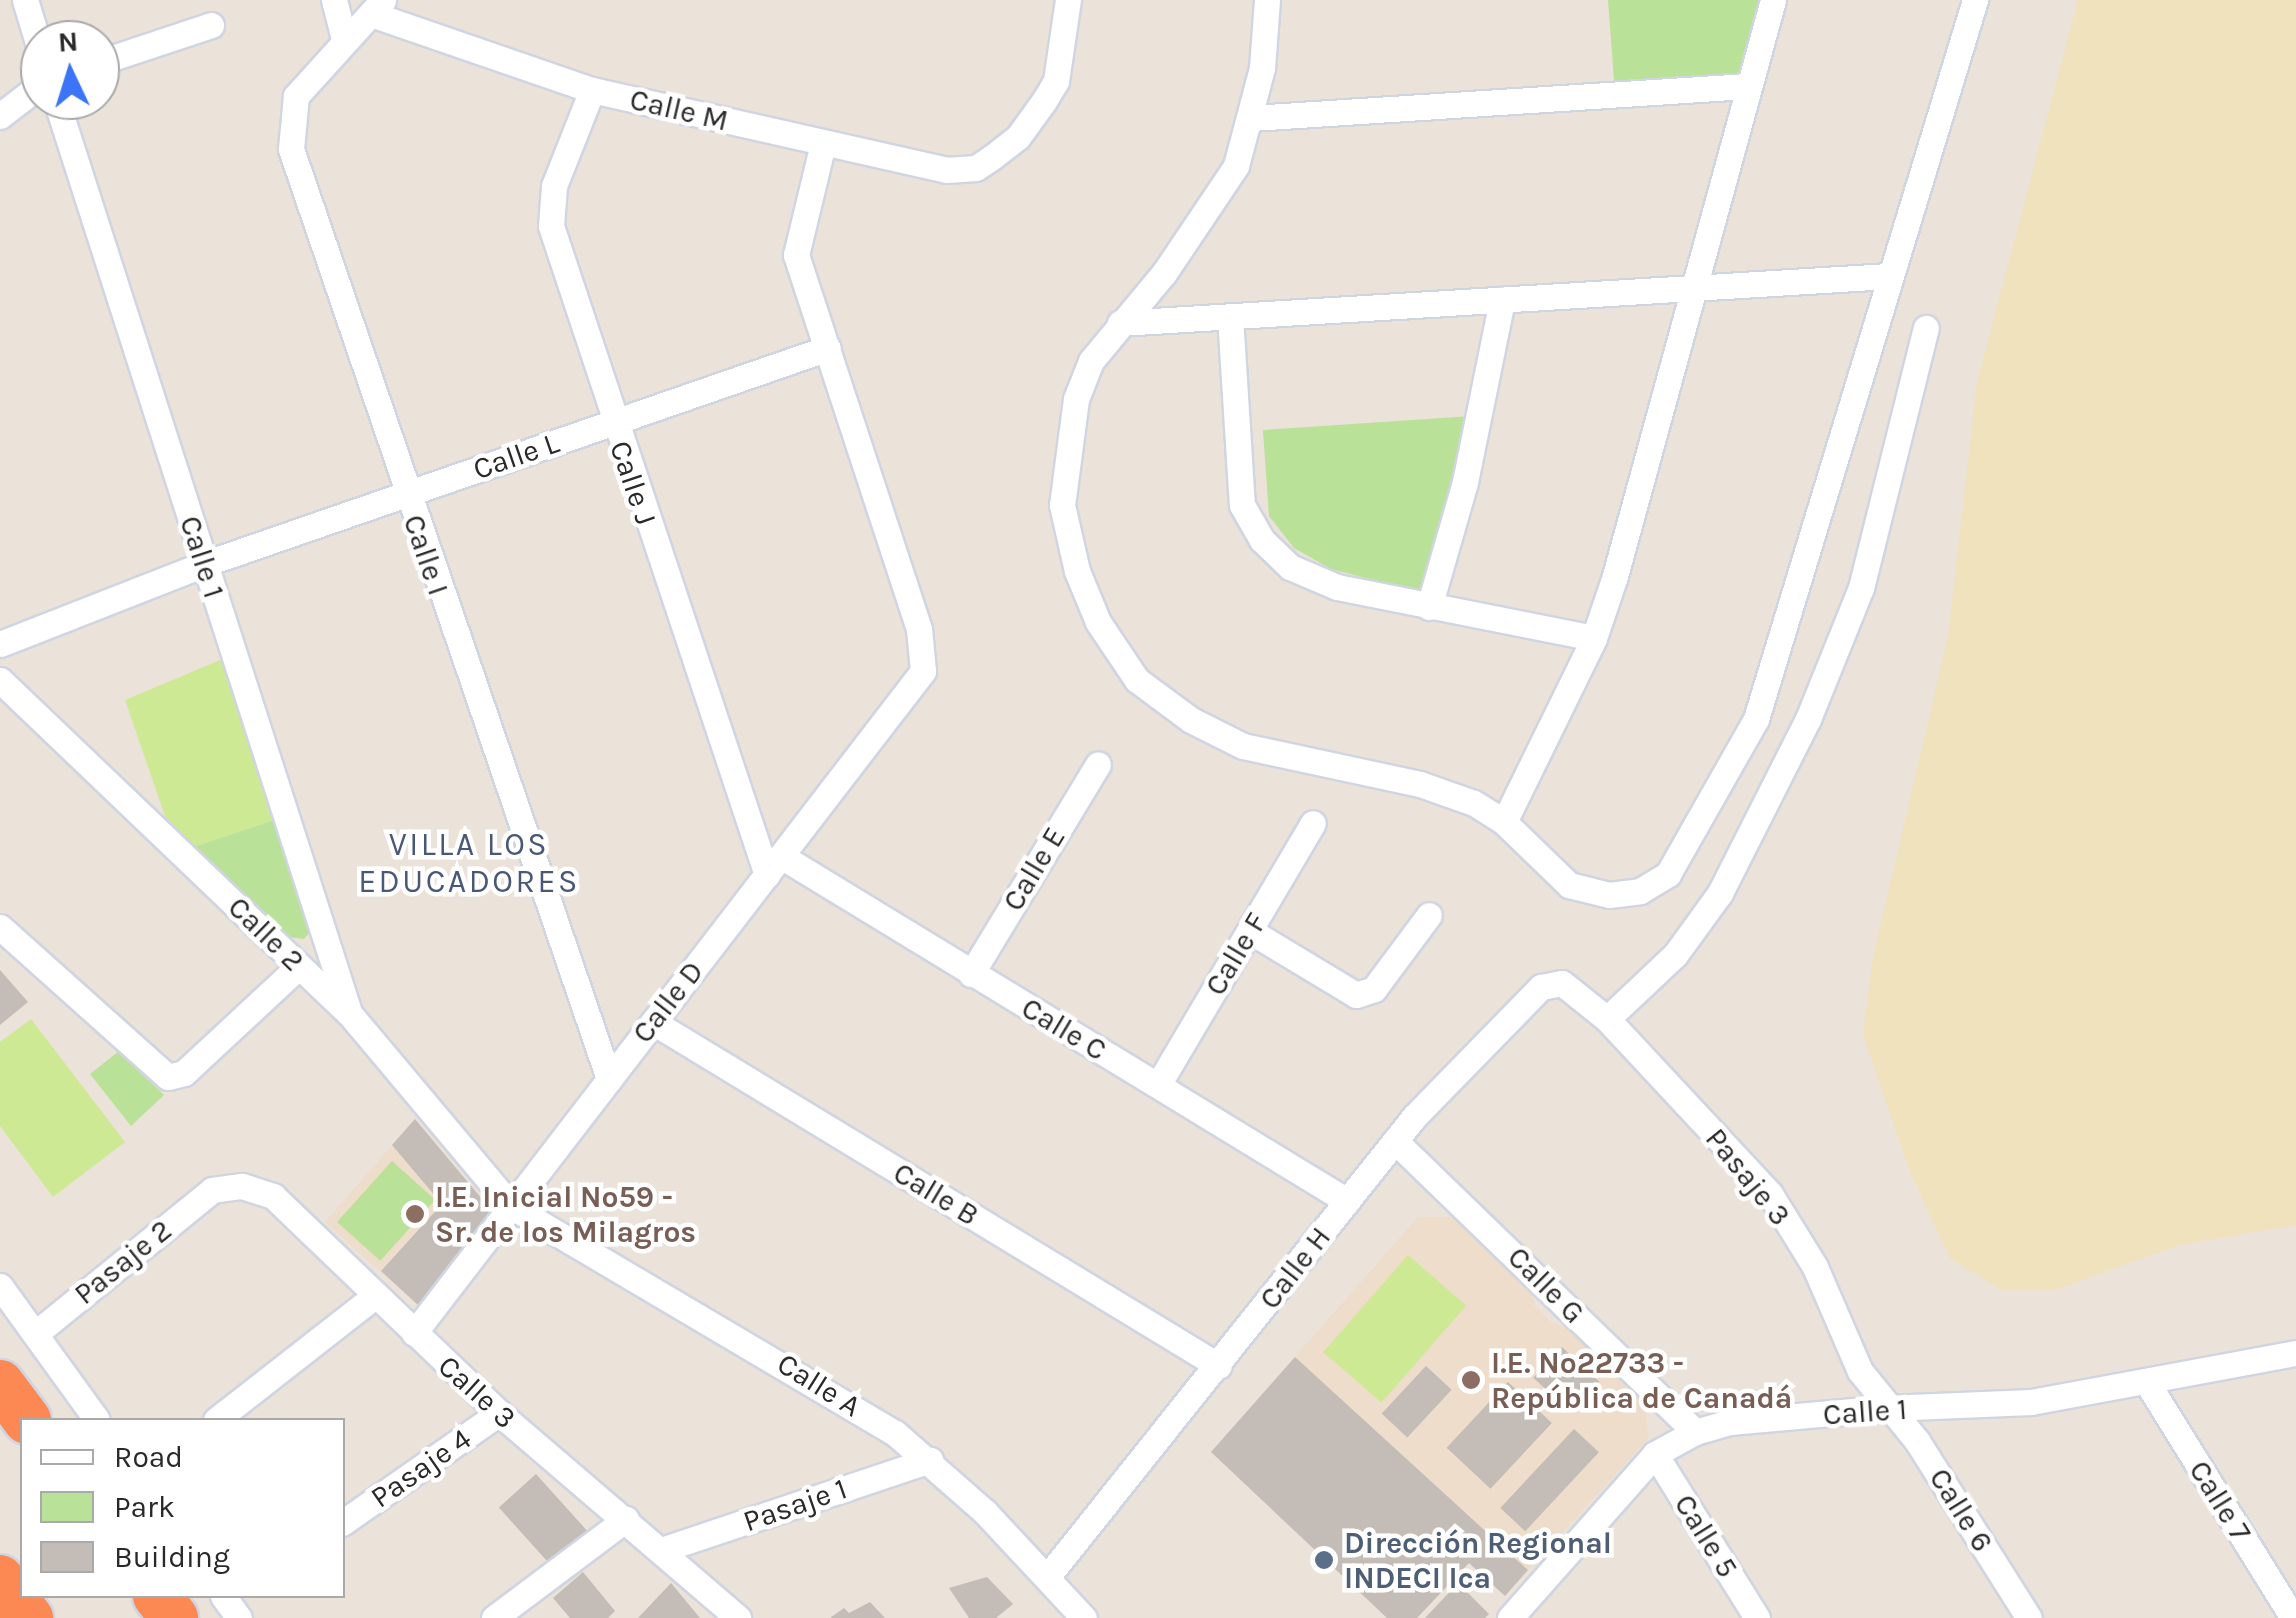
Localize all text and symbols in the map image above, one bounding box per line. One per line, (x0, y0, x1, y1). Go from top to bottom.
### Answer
north arrow (20, 20, 120, 120)
text: N (57, 24, 79, 59)
street label: Calle M (626, 81, 732, 139)
street label: Calle L (468, 425, 564, 487)
street label: Calle J (602, 436, 664, 530)
street label: Calle I (396, 510, 456, 600)
street label: Calle 1 (172, 511, 232, 603)
street label: Calle E (995, 821, 1073, 917)
district label: VILLA LOS EDUCADORES (358, 827, 580, 902)
street label: Calle 2 (221, 889, 311, 979)
street label: Calle F (1197, 906, 1275, 1002)
street label: Calle D (625, 954, 711, 1050)
street label: Calle C (1015, 990, 1113, 1068)
street label: Pasaje 3 (1698, 1121, 1798, 1233)
street label: Calle B (887, 1155, 985, 1233)
place label: I.E. Inicial Nº59 - Sr. de los Milagros (435, 1179, 696, 1250)
marker: I.E. Inicial Nº59 - Sr. de los Milagros (404, 1203, 426, 1225)
street label: Pasaje 2 (67, 1212, 179, 1312)
street label: Calle H (1252, 1220, 1338, 1316)
street label: Calle G (1500, 1239, 1592, 1331)
street label: Calle A (771, 1345, 867, 1425)
place label: I.E. Nº22733 - República de Canadá (1491, 1345, 1792, 1416)
street label: Calle 3 (431, 1348, 523, 1436)
marker: I.E. Nº22733 - República de Canadá (1460, 1369, 1482, 1391)
street label: Calle 1 (1822, 1391, 1908, 1433)
legend (20, 1418, 345, 1598)
street label: Pasaje 4 (364, 1421, 478, 1515)
text: Road (114, 1439, 183, 1475)
street label: Calle 7 (2181, 1454, 2259, 1548)
street label: Calle 6 (1922, 1462, 2000, 1558)
street label: Pasaje 1 (738, 1471, 852, 1539)
street label: Calle 5 (1667, 1488, 1745, 1584)
text: Park (114, 1489, 175, 1525)
place label: Dirección Regional INDECI Ica (1344, 1525, 1612, 1596)
text: Building (114, 1539, 230, 1575)
marker: Dirección Regional INDECI Ica (1313, 1549, 1335, 1571)

